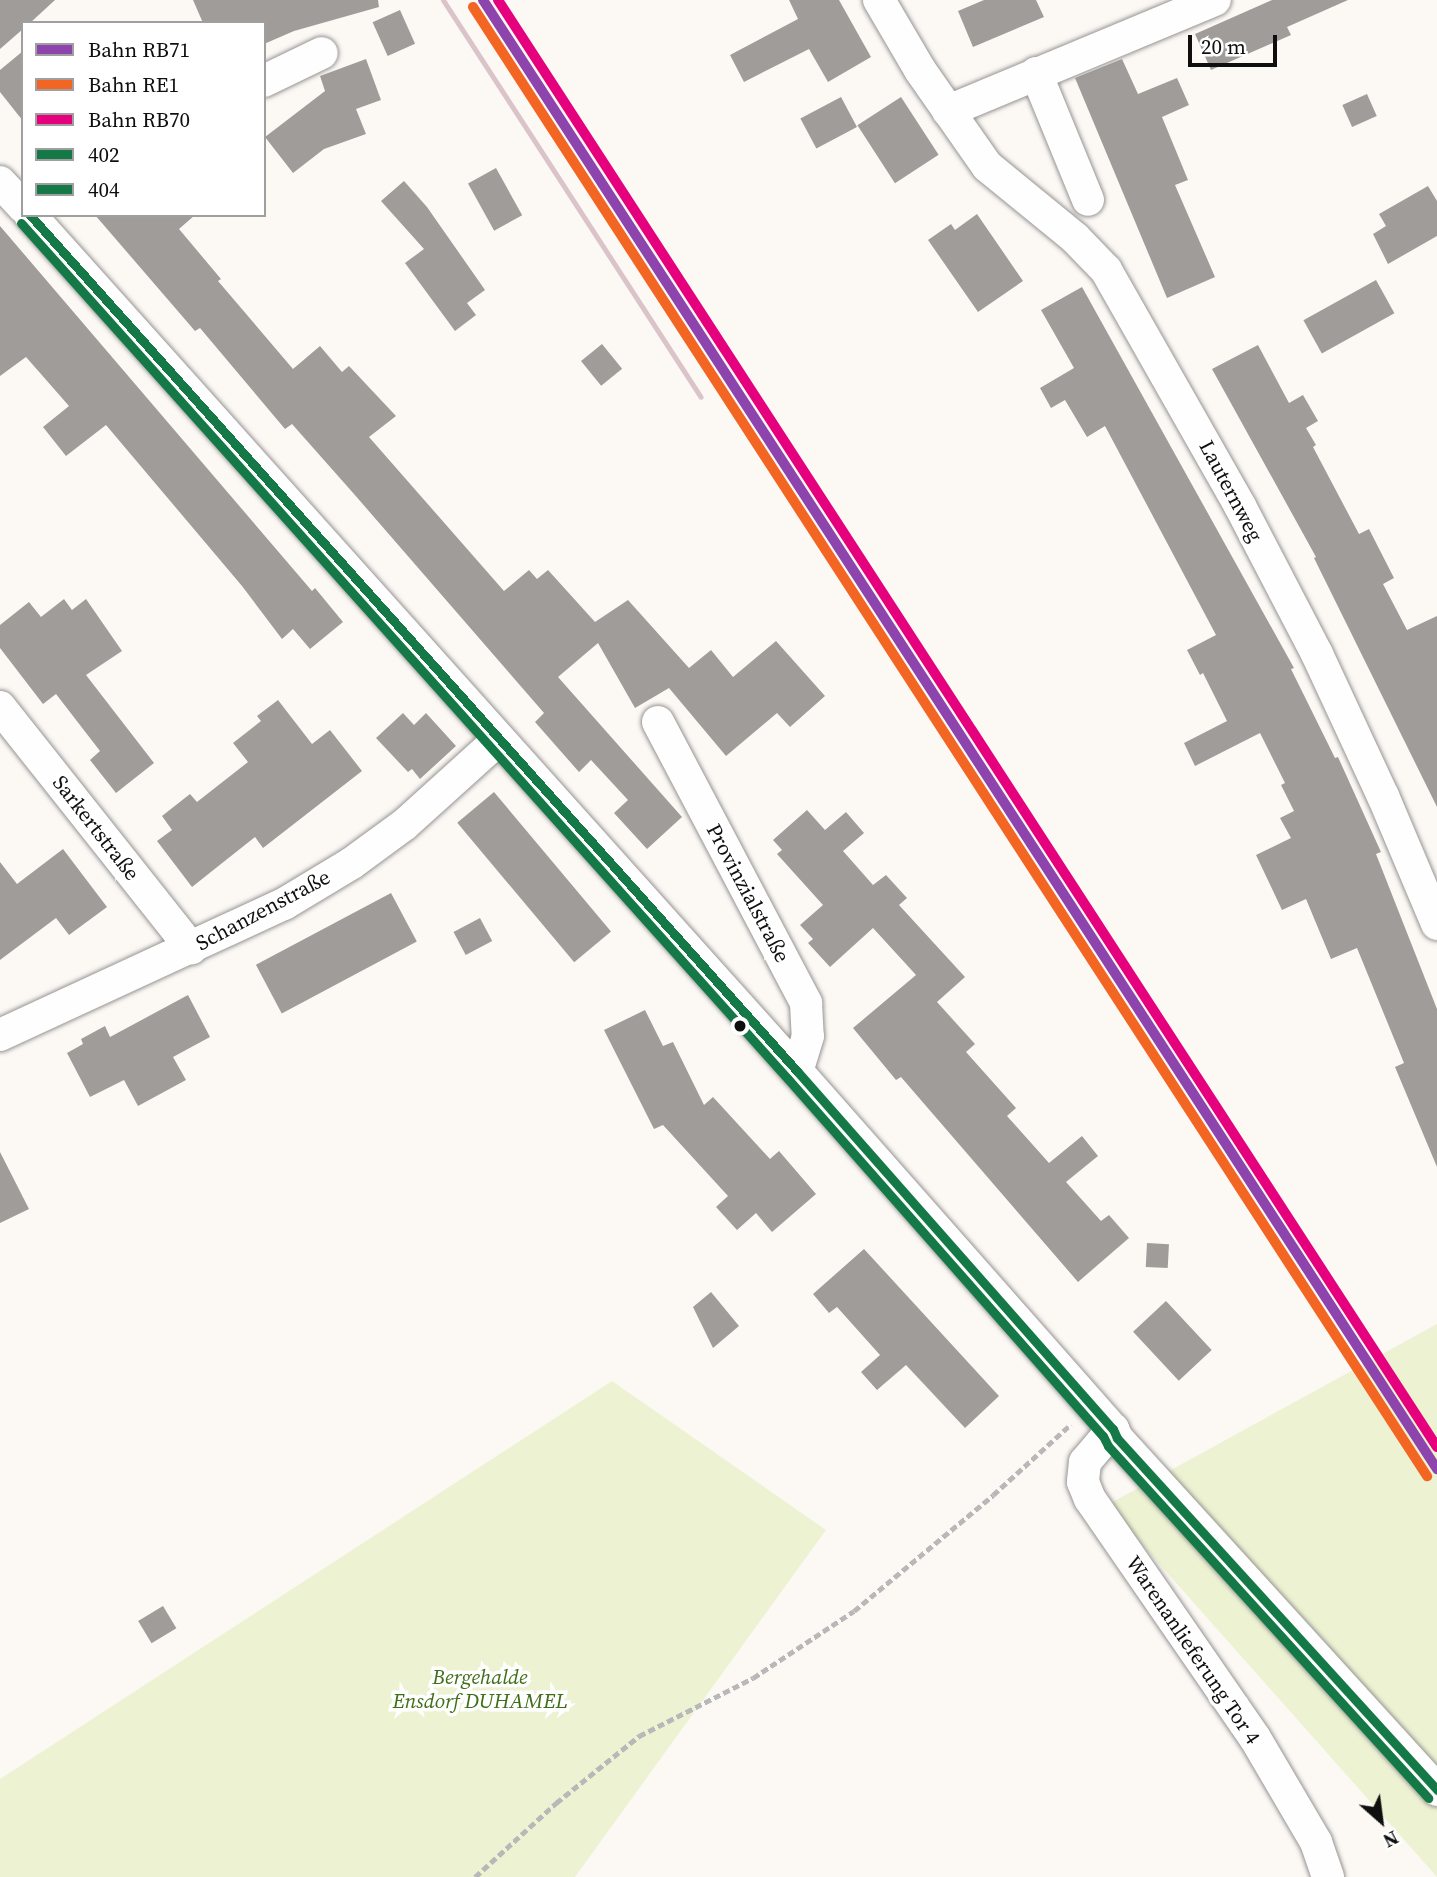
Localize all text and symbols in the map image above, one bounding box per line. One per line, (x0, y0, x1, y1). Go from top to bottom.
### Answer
legend (21, 21, 266, 217)
scale bar (1192, 21, 1281, 65)
text: 20 m (1201, 32, 1246, 61)
text: Bahn RB71 (88, 35, 190, 64)
text: Bahn RE1 (88, 70, 179, 99)
text: Bahn RB70 (88, 105, 190, 134)
text: 402 (88, 140, 120, 169)
text: 404 (88, 175, 120, 204)
street label: Lauternweg (1194, 436, 1268, 546)
street label: Sarkertstraße (47, 770, 145, 886)
street label: Provinzialstraße (701, 819, 795, 967)
street label: Schanzenstraße (192, 864, 334, 956)
unlabelled marker (733, 1019, 747, 1033)
street label: Warenanlieferung Tor 4 (1120, 1551, 1266, 1749)
park label: Bergehalde Ensdorf DUHAMEL (393, 1664, 567, 1714)
north arrow (1346, 1786, 1416, 1856)
text: N (1379, 1825, 1403, 1854)

